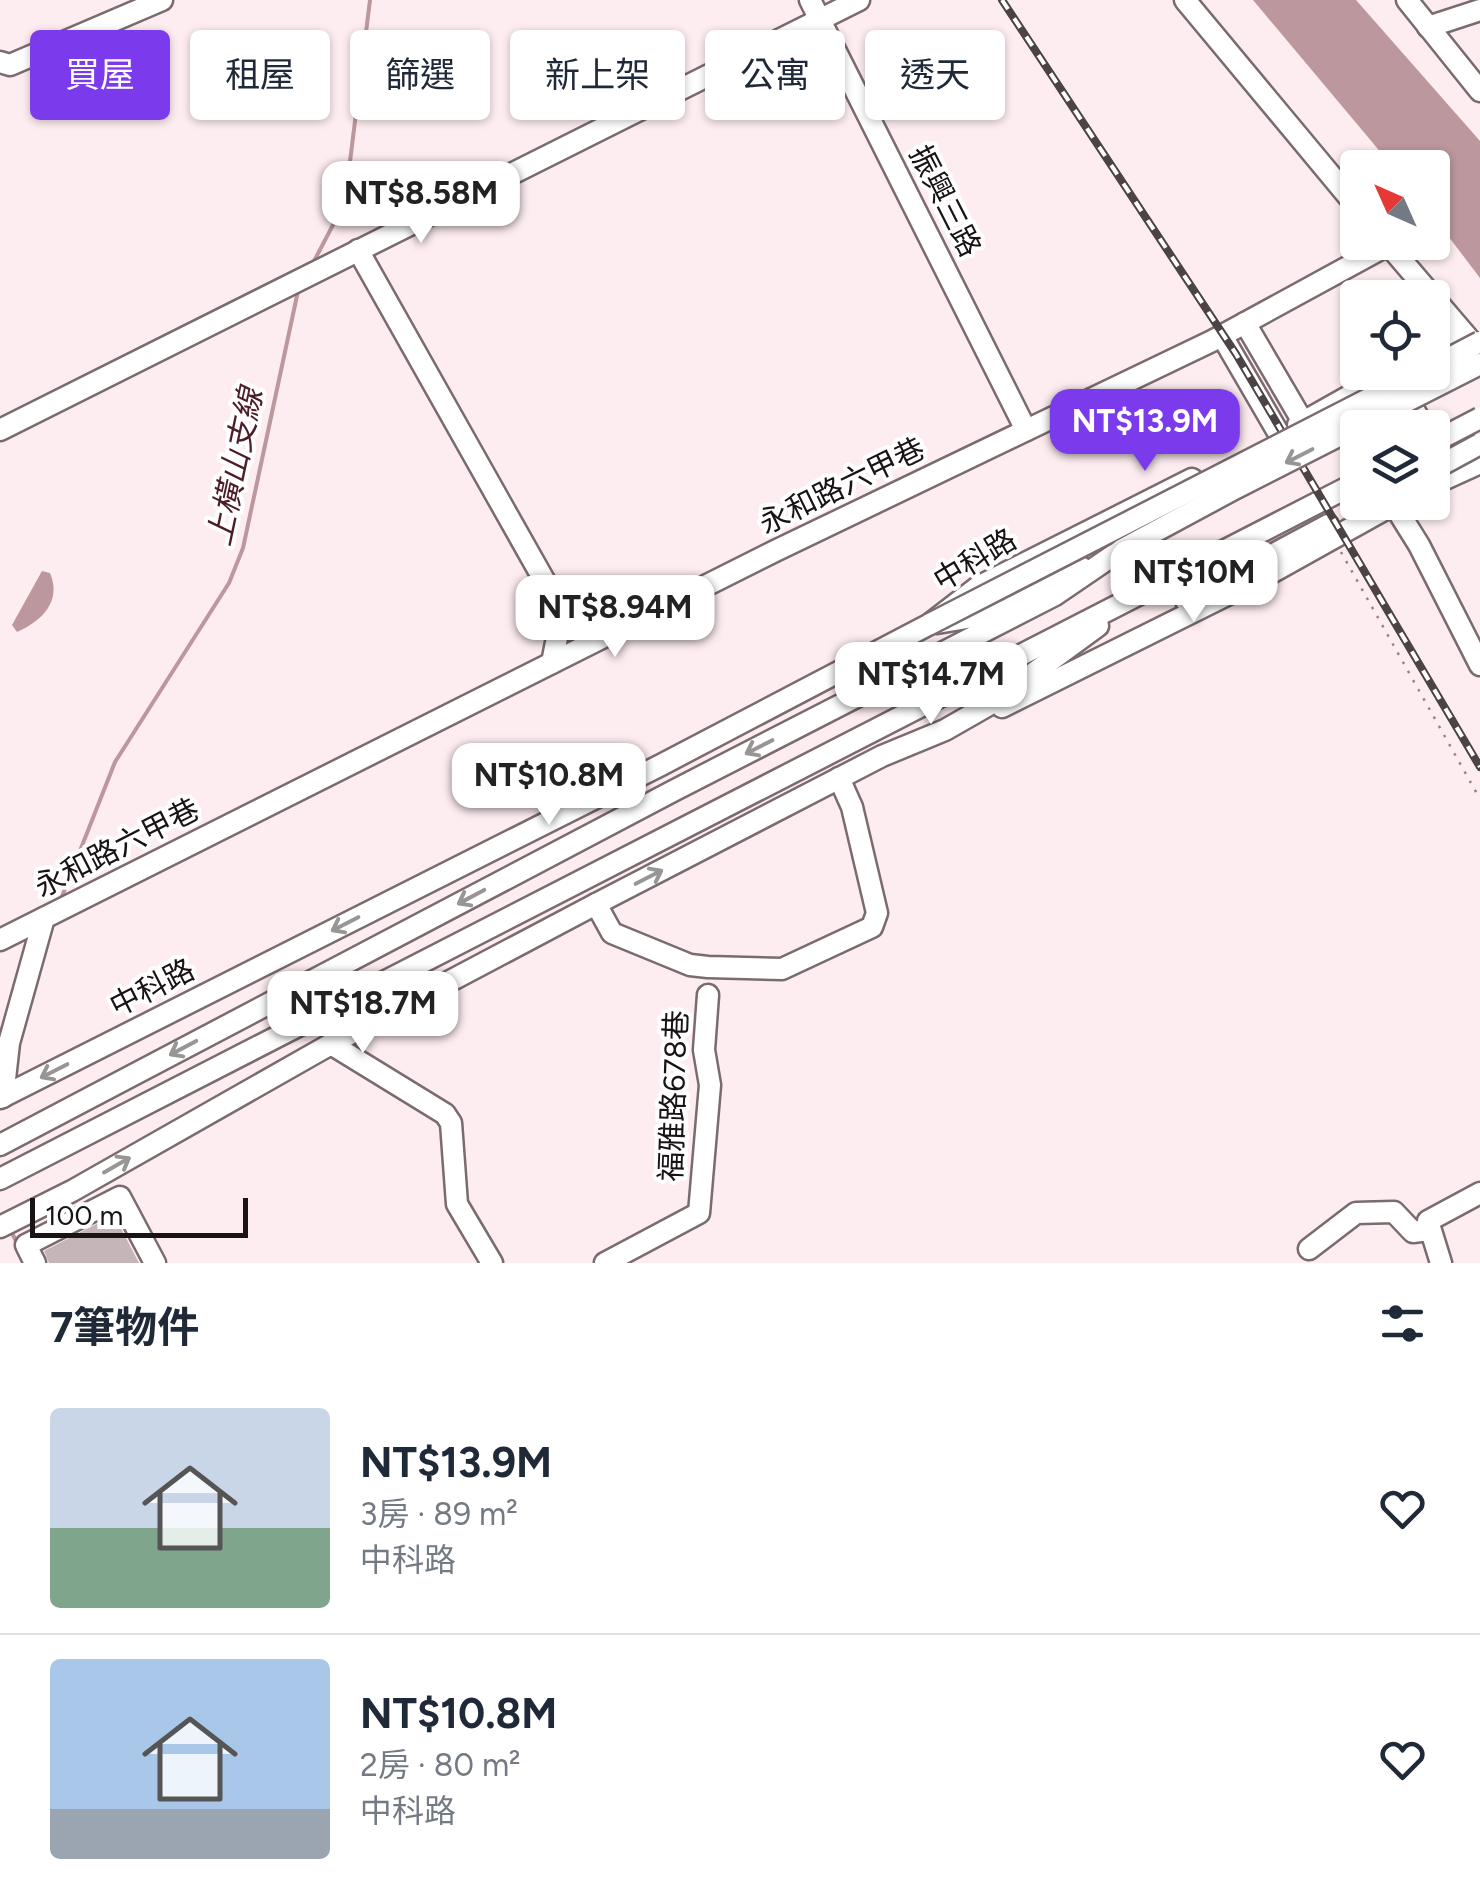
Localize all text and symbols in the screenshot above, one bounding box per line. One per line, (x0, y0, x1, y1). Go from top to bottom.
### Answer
chip: 買屋 (30, 30, 170, 120)
chip: 租屋 (190, 30, 330, 120)
chip: 篩選 (350, 30, 490, 120)
chip: 新上架 (510, 30, 685, 120)
chip: 公寓 (705, 30, 845, 120)
chip: 透天 (865, 30, 1005, 120)
street label: 振興三路 (902, 139, 989, 263)
north arrow (1340, 150, 1450, 260)
map controls (1340, 150, 1450, 520)
pin: NT$8.58M (318, 161, 524, 246)
text: NT$8.58M (344, 174, 498, 212)
button: locate (1340, 280, 1450, 390)
water label: 上橫山支線 (200, 382, 271, 549)
pin: NT$13.9M (1042, 389, 1248, 474)
text: NT$13.9M (1072, 402, 1218, 440)
button: layers (1340, 410, 1450, 520)
street label: 永和路六甲巷 (753, 429, 931, 542)
one-way arrow (1285, 447, 1315, 466)
street label: 中科路 (927, 521, 1023, 599)
pin: NT$10M (1113, 540, 1275, 625)
text: NT$10M (1133, 553, 1255, 591)
pin: NT$8.94M (512, 575, 718, 660)
text: NT$8.94M (538, 588, 692, 626)
pin: NT$14.7M (828, 642, 1034, 727)
text: NT$14.7M (857, 655, 1005, 693)
one-way arrow (745, 738, 774, 757)
pin: NT$10.8M (446, 743, 652, 828)
text: NT$10.8M (474, 756, 624, 794)
street label: 永和路六甲巷 (28, 790, 205, 905)
one-way arrow (633, 867, 663, 886)
one-way arrow (456, 888, 486, 907)
one-way arrow (330, 915, 360, 934)
street label: 中科路 (103, 951, 200, 1024)
pin: NT$18.7M (260, 971, 466, 1056)
text: NT$18.7M (289, 984, 437, 1022)
street label: 福雅路678巷 (652, 1010, 695, 1182)
one-way arrow (169, 1039, 199, 1058)
one-way arrow (40, 1062, 70, 1081)
one-way arrow (102, 1155, 131, 1175)
scale bar (30, 1193, 248, 1238)
text: 100 m (45, 1198, 123, 1232)
icon: filters (1375, 1296, 1430, 1351)
text: 7筆物件 (50, 1302, 199, 1353)
text: NT$13.9M (360, 1437, 552, 1488)
icon: home (130, 1448, 250, 1568)
icon: heart (1375, 1481, 1430, 1536)
text: 3房 · 89 m² (360, 1495, 518, 1533)
text: 中科路 (360, 1541, 456, 1579)
text: NT$10.8M (360, 1688, 557, 1739)
icon: home (130, 1699, 250, 1819)
icon: heart (1375, 1732, 1430, 1787)
text: 2房 · 80 m² (360, 1746, 521, 1784)
text: 中科路 (360, 1792, 456, 1830)

